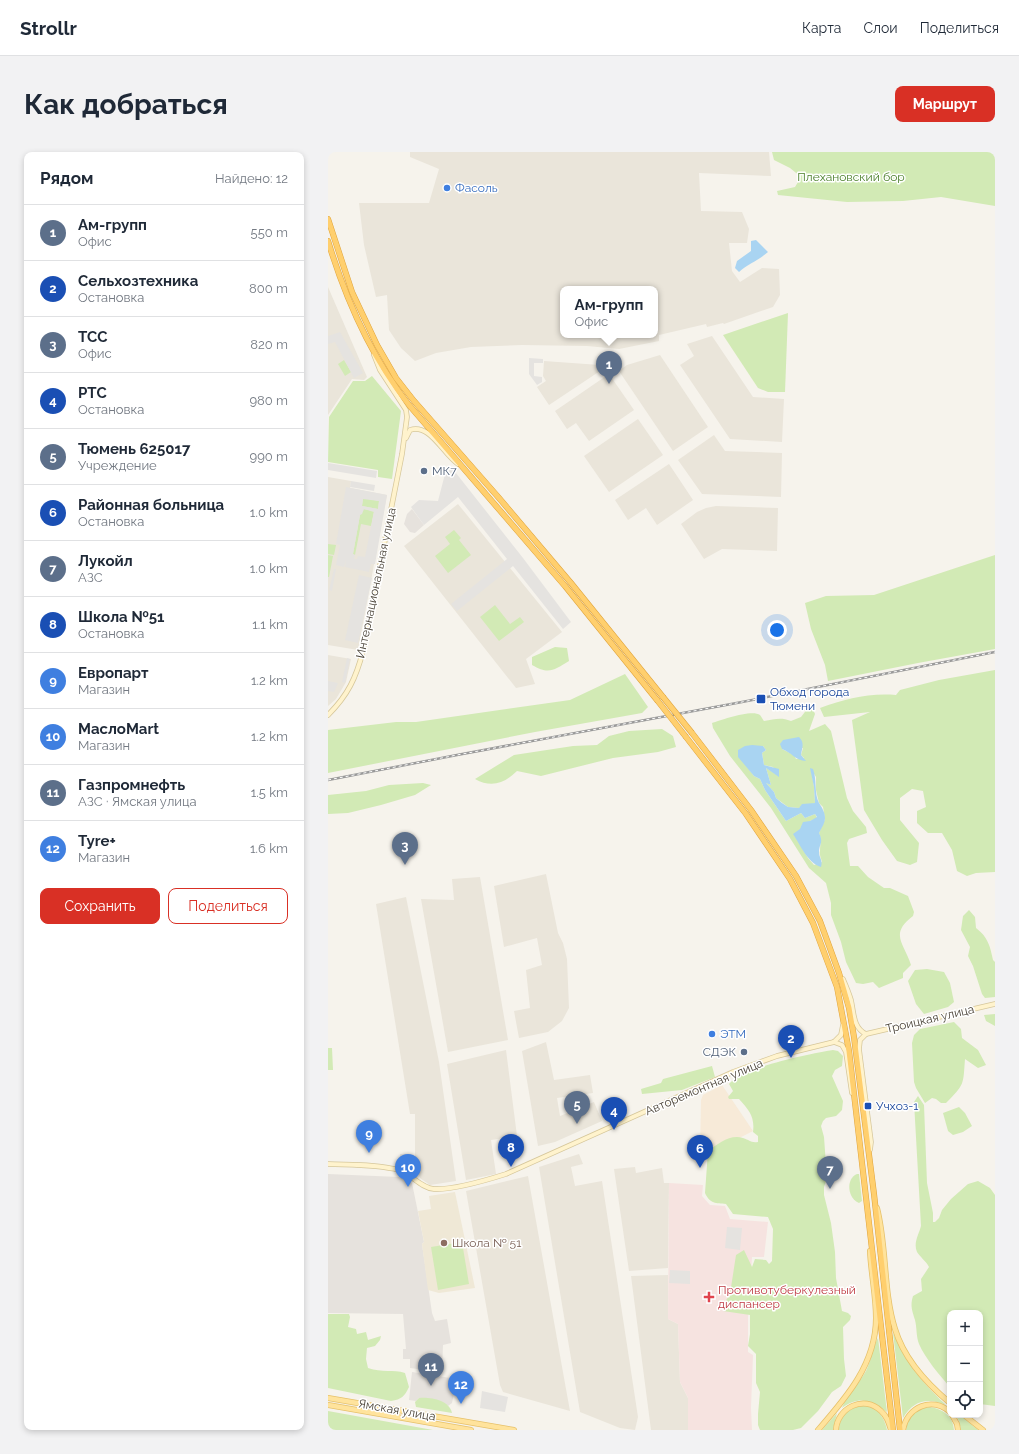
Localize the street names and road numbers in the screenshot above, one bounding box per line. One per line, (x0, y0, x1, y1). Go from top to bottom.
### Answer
street label: Интернациональная улица (353, 506, 399, 660)
street label: Троицкая улица (884, 1002, 976, 1036)
street label: Авторемонтная улица (643, 1056, 765, 1118)
street label: Ямская улица (357, 1396, 437, 1424)

